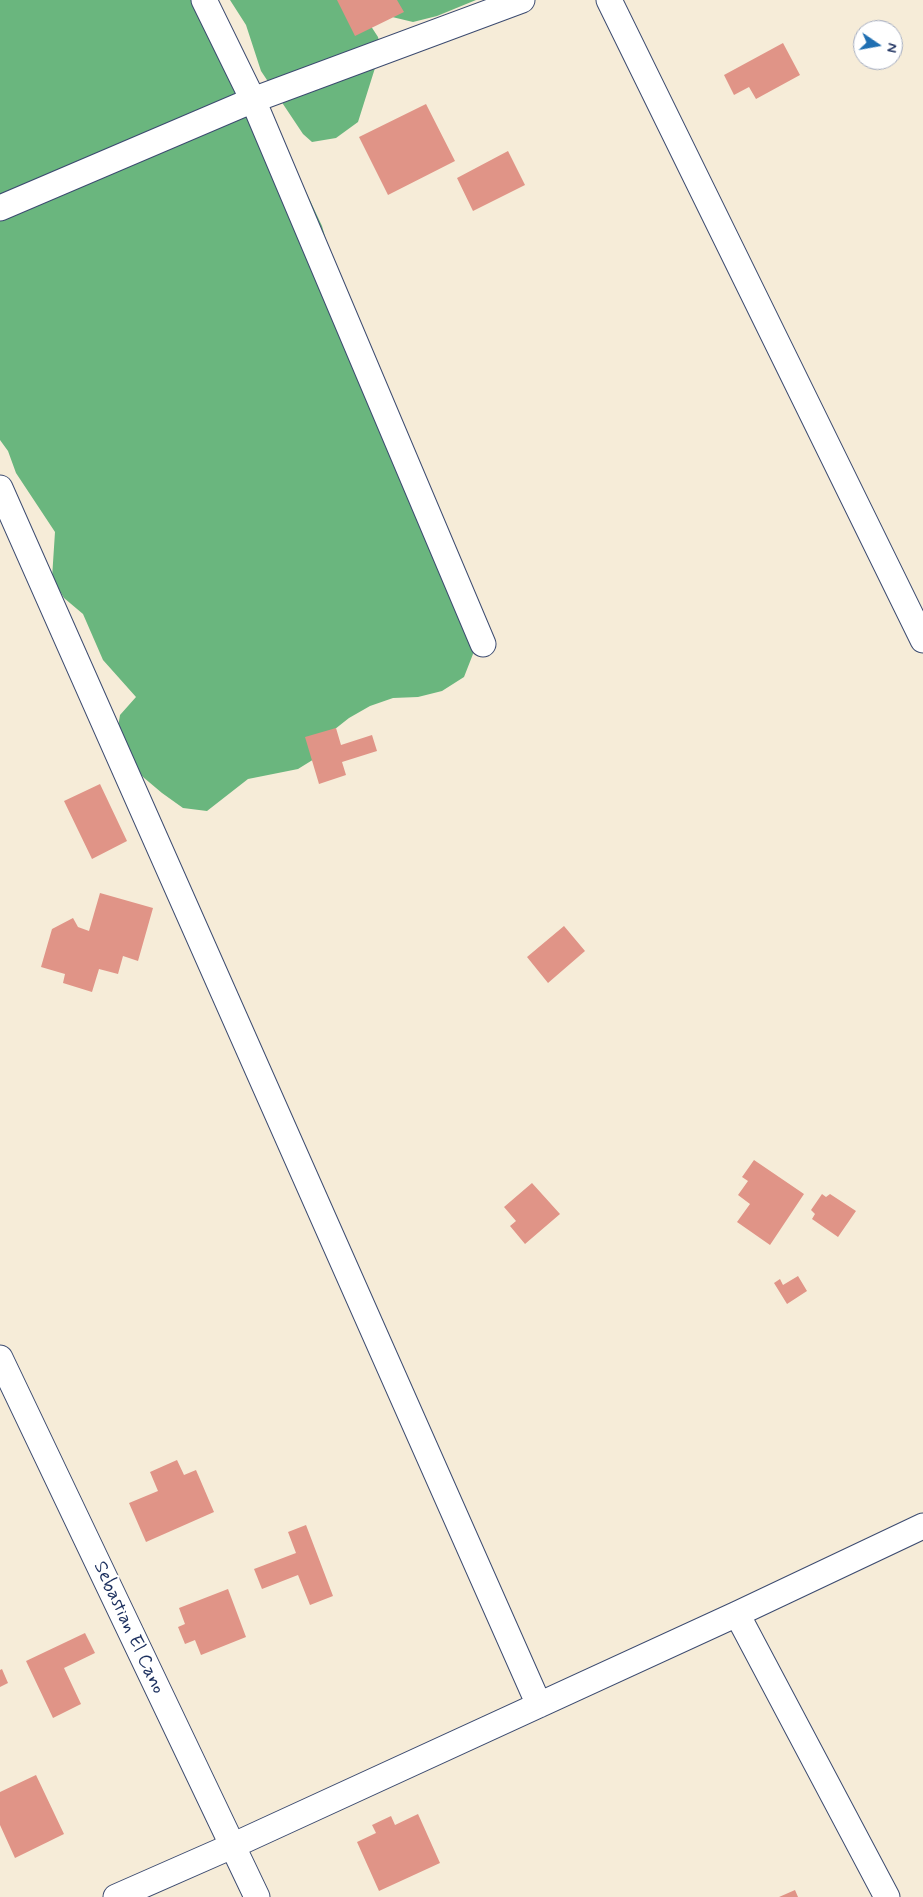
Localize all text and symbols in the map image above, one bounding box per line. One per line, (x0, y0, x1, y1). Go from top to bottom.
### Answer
north arrow (853, 20, 903, 70)
text: N (882, 41, 901, 54)
street label: Sebastian El Cano (87, 1558, 169, 1698)

